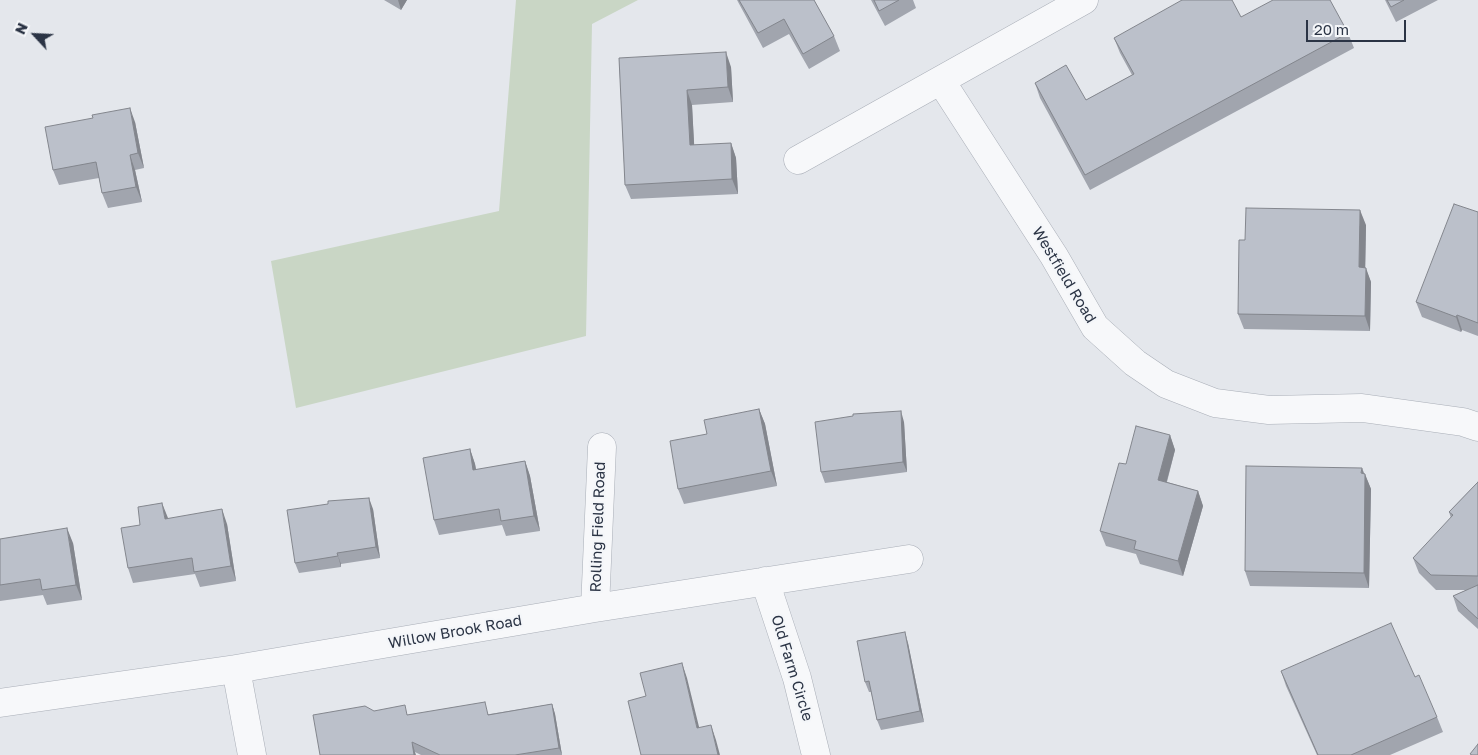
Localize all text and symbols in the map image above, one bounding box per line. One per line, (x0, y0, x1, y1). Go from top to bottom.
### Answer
north arrow (10, 10, 60, 60)
scale bar (1308, 10, 1408, 42)
text: N (11, 20, 31, 37)
text: 20 m (1314, 20, 1349, 38)
street label: Westfield Road (1028, 224, 1100, 326)
street label: Rolling Field Road (587, 461, 609, 593)
street label: Willow Brook Road (387, 611, 523, 653)
street label: Old Farm Circle (767, 613, 817, 723)

